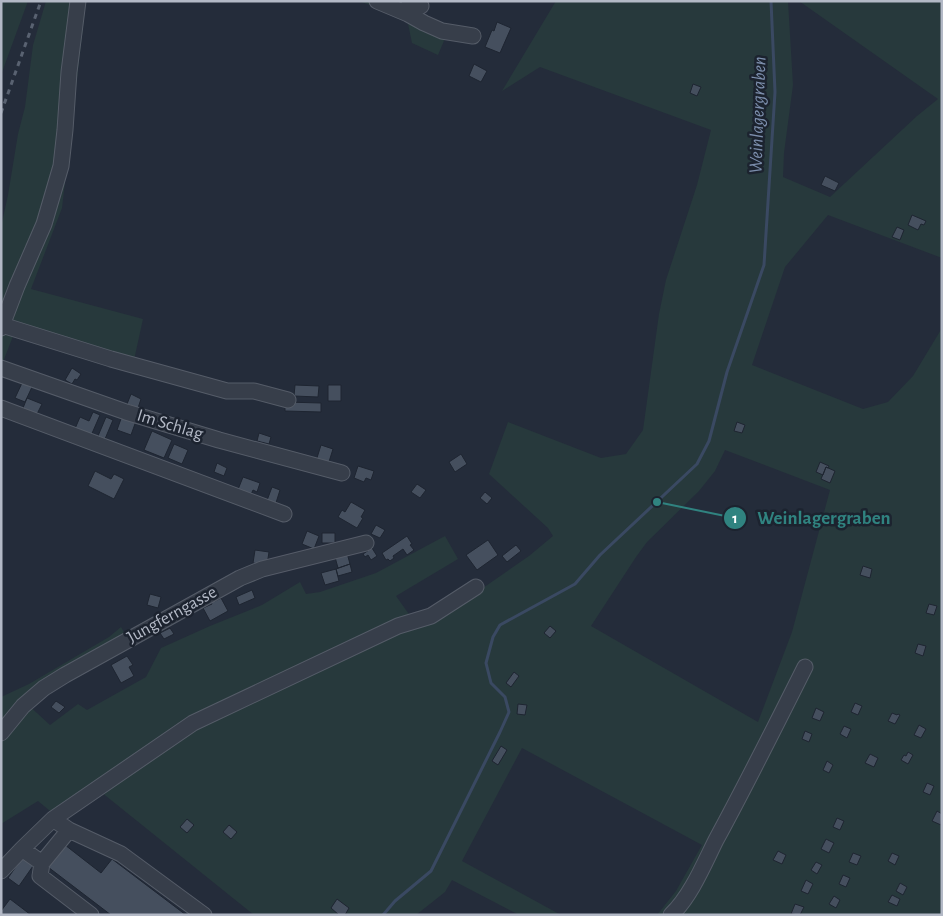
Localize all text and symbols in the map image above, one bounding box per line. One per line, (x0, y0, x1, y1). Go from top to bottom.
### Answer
water label: Weinlagergraben (746, 56, 770, 174)
street label: Im Schlag (135, 406, 205, 444)
callout: Weinlagergraben (723, 501, 901, 535)
text: Weinlagergraben (757, 509, 891, 528)
text: 1 (732, 511, 738, 526)
street label: Jungferngasse (124, 583, 220, 647)

